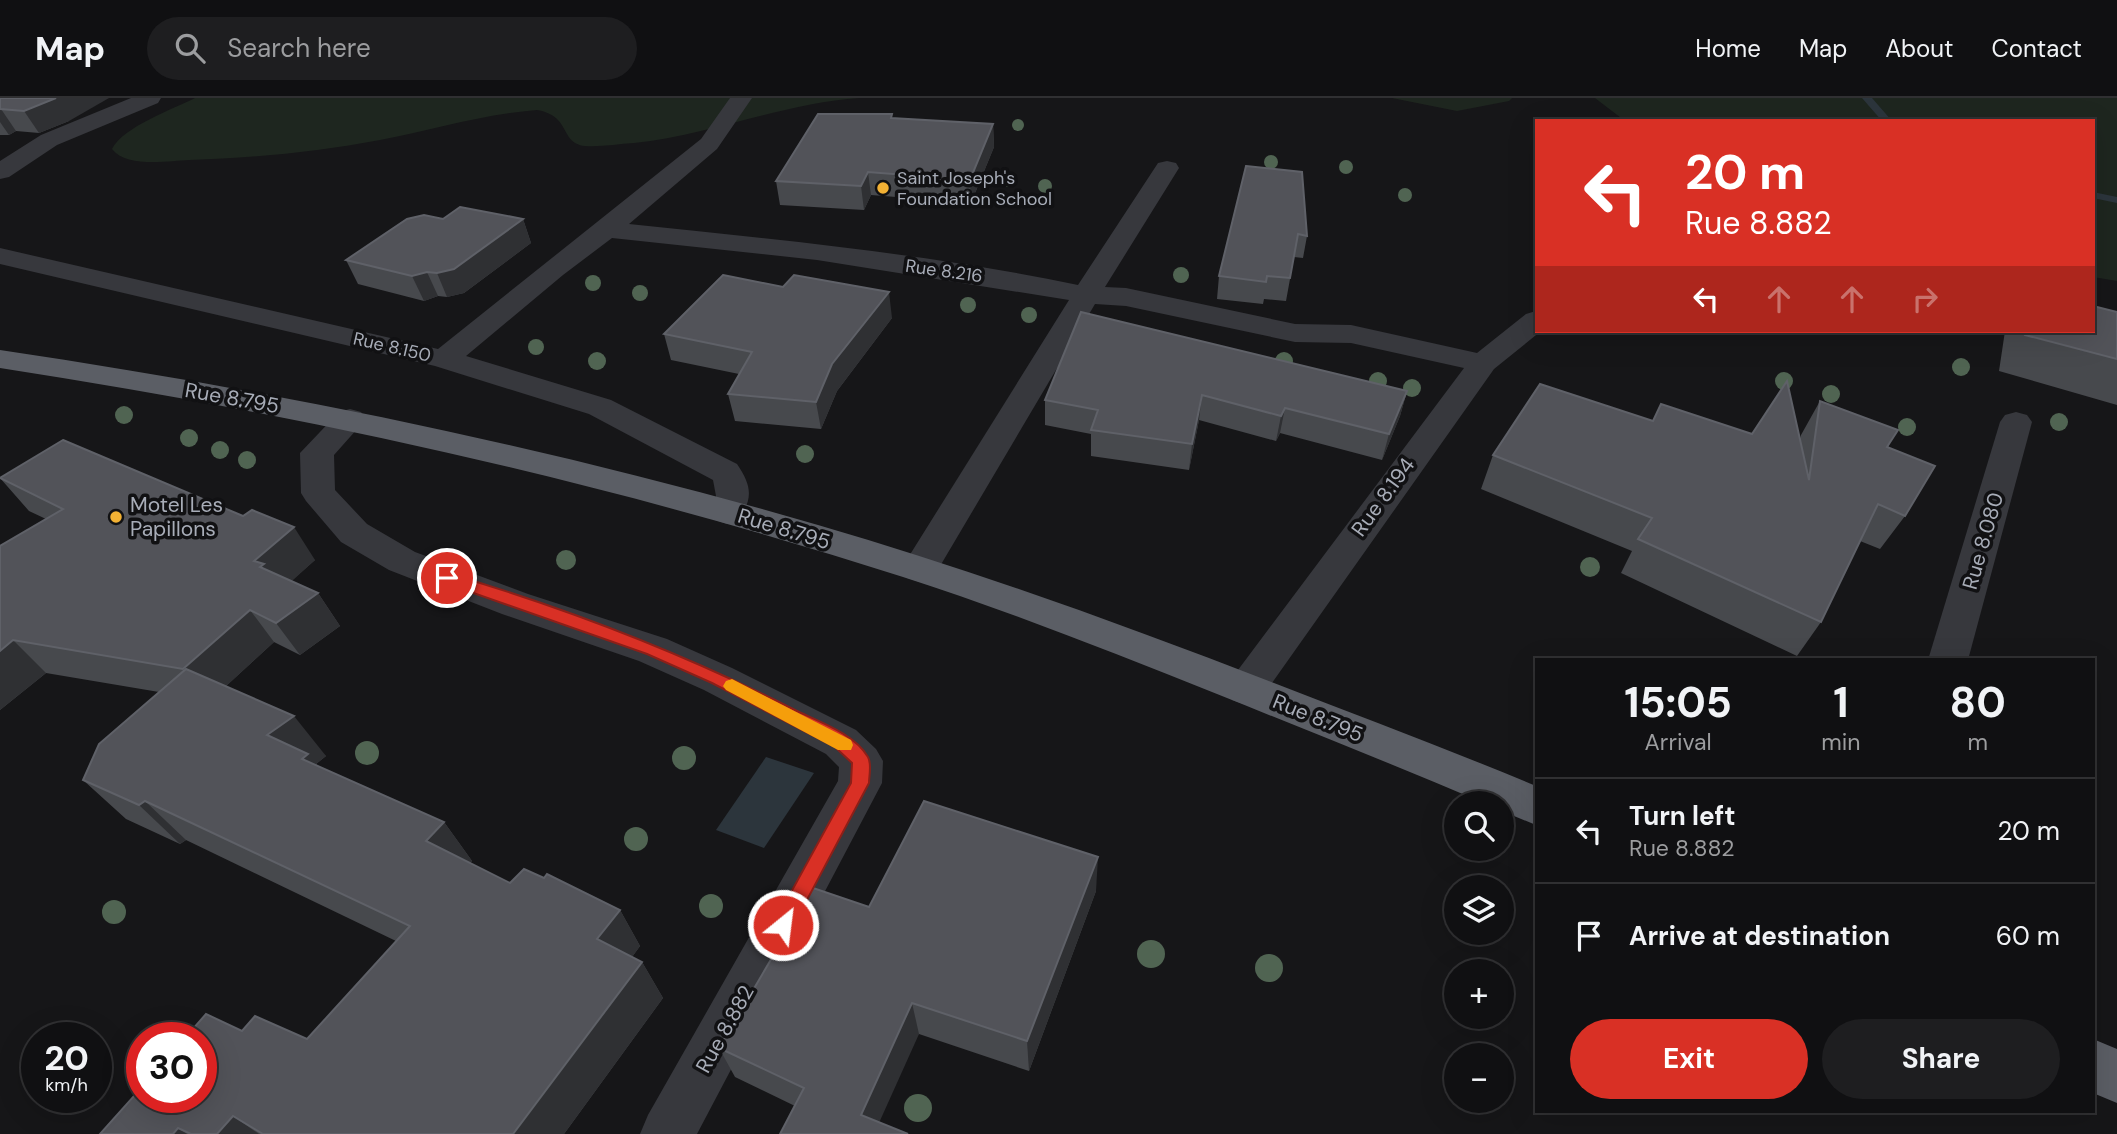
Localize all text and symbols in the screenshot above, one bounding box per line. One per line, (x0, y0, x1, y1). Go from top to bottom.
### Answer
search box (147, 17, 637, 80)
text: Map (35, 27, 105, 70)
icon: search (171, 29, 209, 67)
text: Search here (227, 31, 371, 65)
text: Home (1695, 33, 1761, 64)
text: Map (1799, 33, 1847, 64)
text: About (1885, 33, 1954, 64)
text: Contact (1992, 33, 2082, 64)
text: 20 m (1685, 140, 1805, 204)
icon: left (1570, 147, 1661, 238)
place label: Saint Joseph's Foundation School (897, 166, 1052, 211)
marker: Saint Joseph's Foundation School (875, 180, 891, 196)
text: Rue 8.882 (1685, 202, 1832, 244)
street label: Rue 8.216 (904, 254, 984, 288)
icon: left (1687, 280, 1725, 318)
icon: ahead (1760, 280, 1798, 318)
icon: ahead (1833, 280, 1871, 318)
icon: right (1906, 280, 1944, 318)
street label: Rue 8.150 (351, 326, 433, 368)
street label: Rue 8.795 (183, 376, 281, 420)
street label: Rue 8.194 (1345, 452, 1421, 542)
street label: Rue 8.080 (1956, 489, 2010, 593)
place label: Motel Les Papillons (130, 491, 223, 543)
street label: Rue 8.795 (734, 502, 834, 556)
marker: Motel Les Papillons (108, 509, 124, 525)
pin (417, 548, 477, 608)
icon: arrive (428, 559, 466, 597)
text: 15:05 (1624, 675, 1732, 730)
text: 1 (1833, 675, 1848, 730)
text: 80 (1950, 675, 2006, 730)
street label: Rue 8.795 (1269, 687, 1367, 749)
text: Arrival (1645, 727, 1712, 757)
text: min (1821, 727, 1860, 757)
text: m (1967, 727, 1988, 757)
map controls (1444, 791, 1514, 1113)
button: search (1444, 791, 1514, 861)
text: Turn left (1629, 799, 1736, 833)
icon: left (1570, 812, 1608, 850)
text: 20 m (1997, 814, 2060, 848)
text: Rue 8.882 (1629, 833, 1734, 863)
button: layers (1444, 875, 1514, 945)
position arrow (746, 888, 820, 962)
icon: arrive (1570, 917, 1608, 955)
text: Arrive at destination (1629, 919, 1890, 953)
text: 60 m (1996, 919, 2060, 953)
button: + (1444, 959, 1514, 1029)
street label: Rue 8.882 (689, 980, 761, 1078)
button: Exit (1570, 1019, 1808, 1099)
button: Share (1822, 1019, 2060, 1099)
speed limit sign: 30 (126, 1022, 217, 1113)
text: 20 (44, 1035, 89, 1081)
button: − (1444, 1043, 1514, 1113)
text: km/h (45, 1073, 88, 1097)

